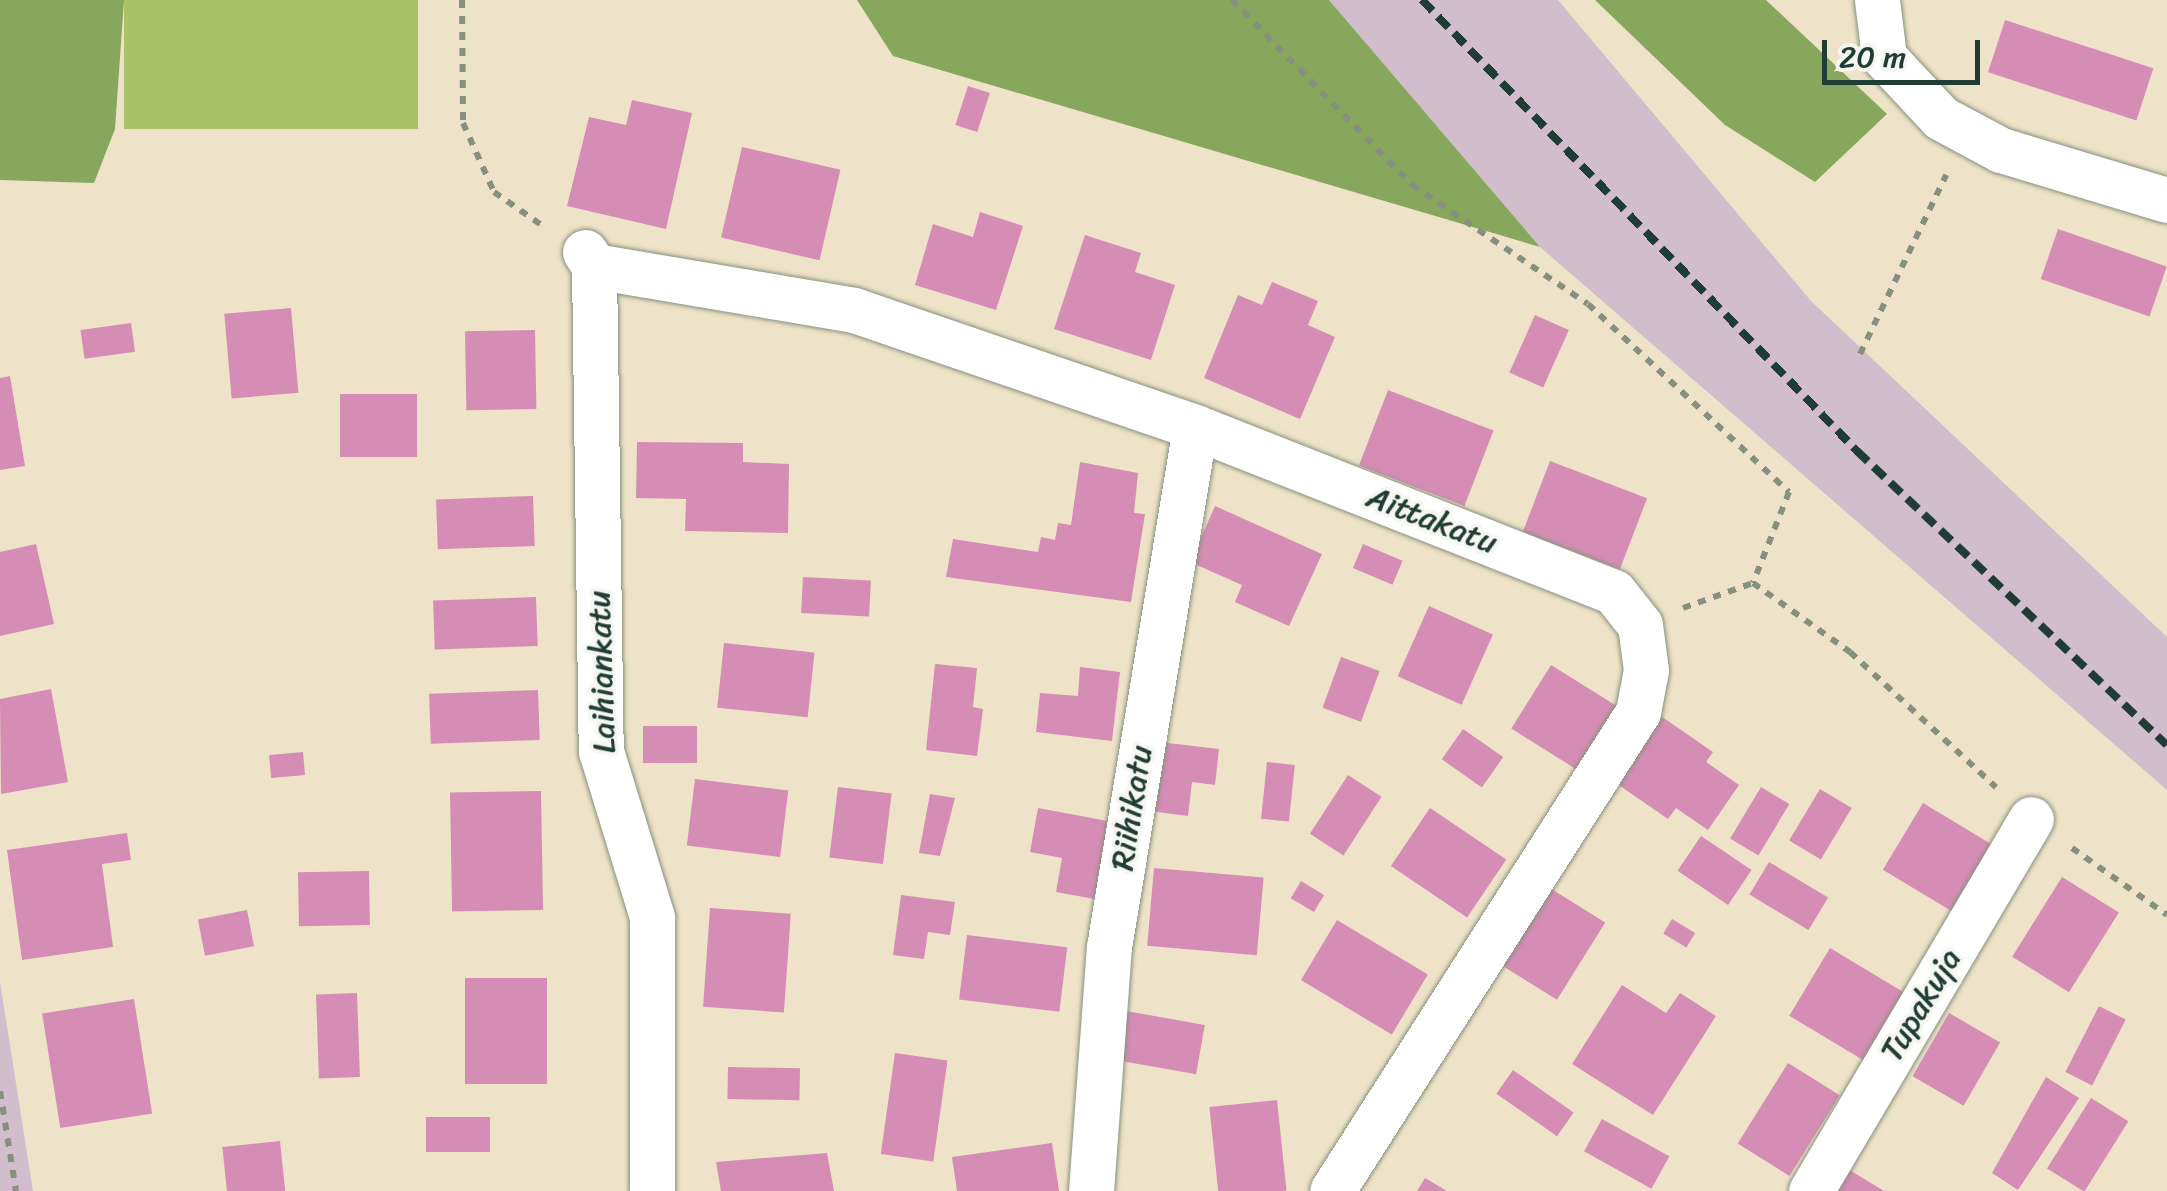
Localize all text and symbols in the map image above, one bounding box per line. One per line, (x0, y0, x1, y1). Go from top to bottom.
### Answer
scale bar (1827, 20, 1984, 82)
text: 20 m (1839, 30, 1906, 84)
street label: Aittakatu (1361, 478, 1503, 562)
street label: Laihiankatu (580, 590, 624, 754)
street label: Riihikatu (1103, 743, 1161, 873)
street label: Tupakuja (1872, 942, 1970, 1068)

